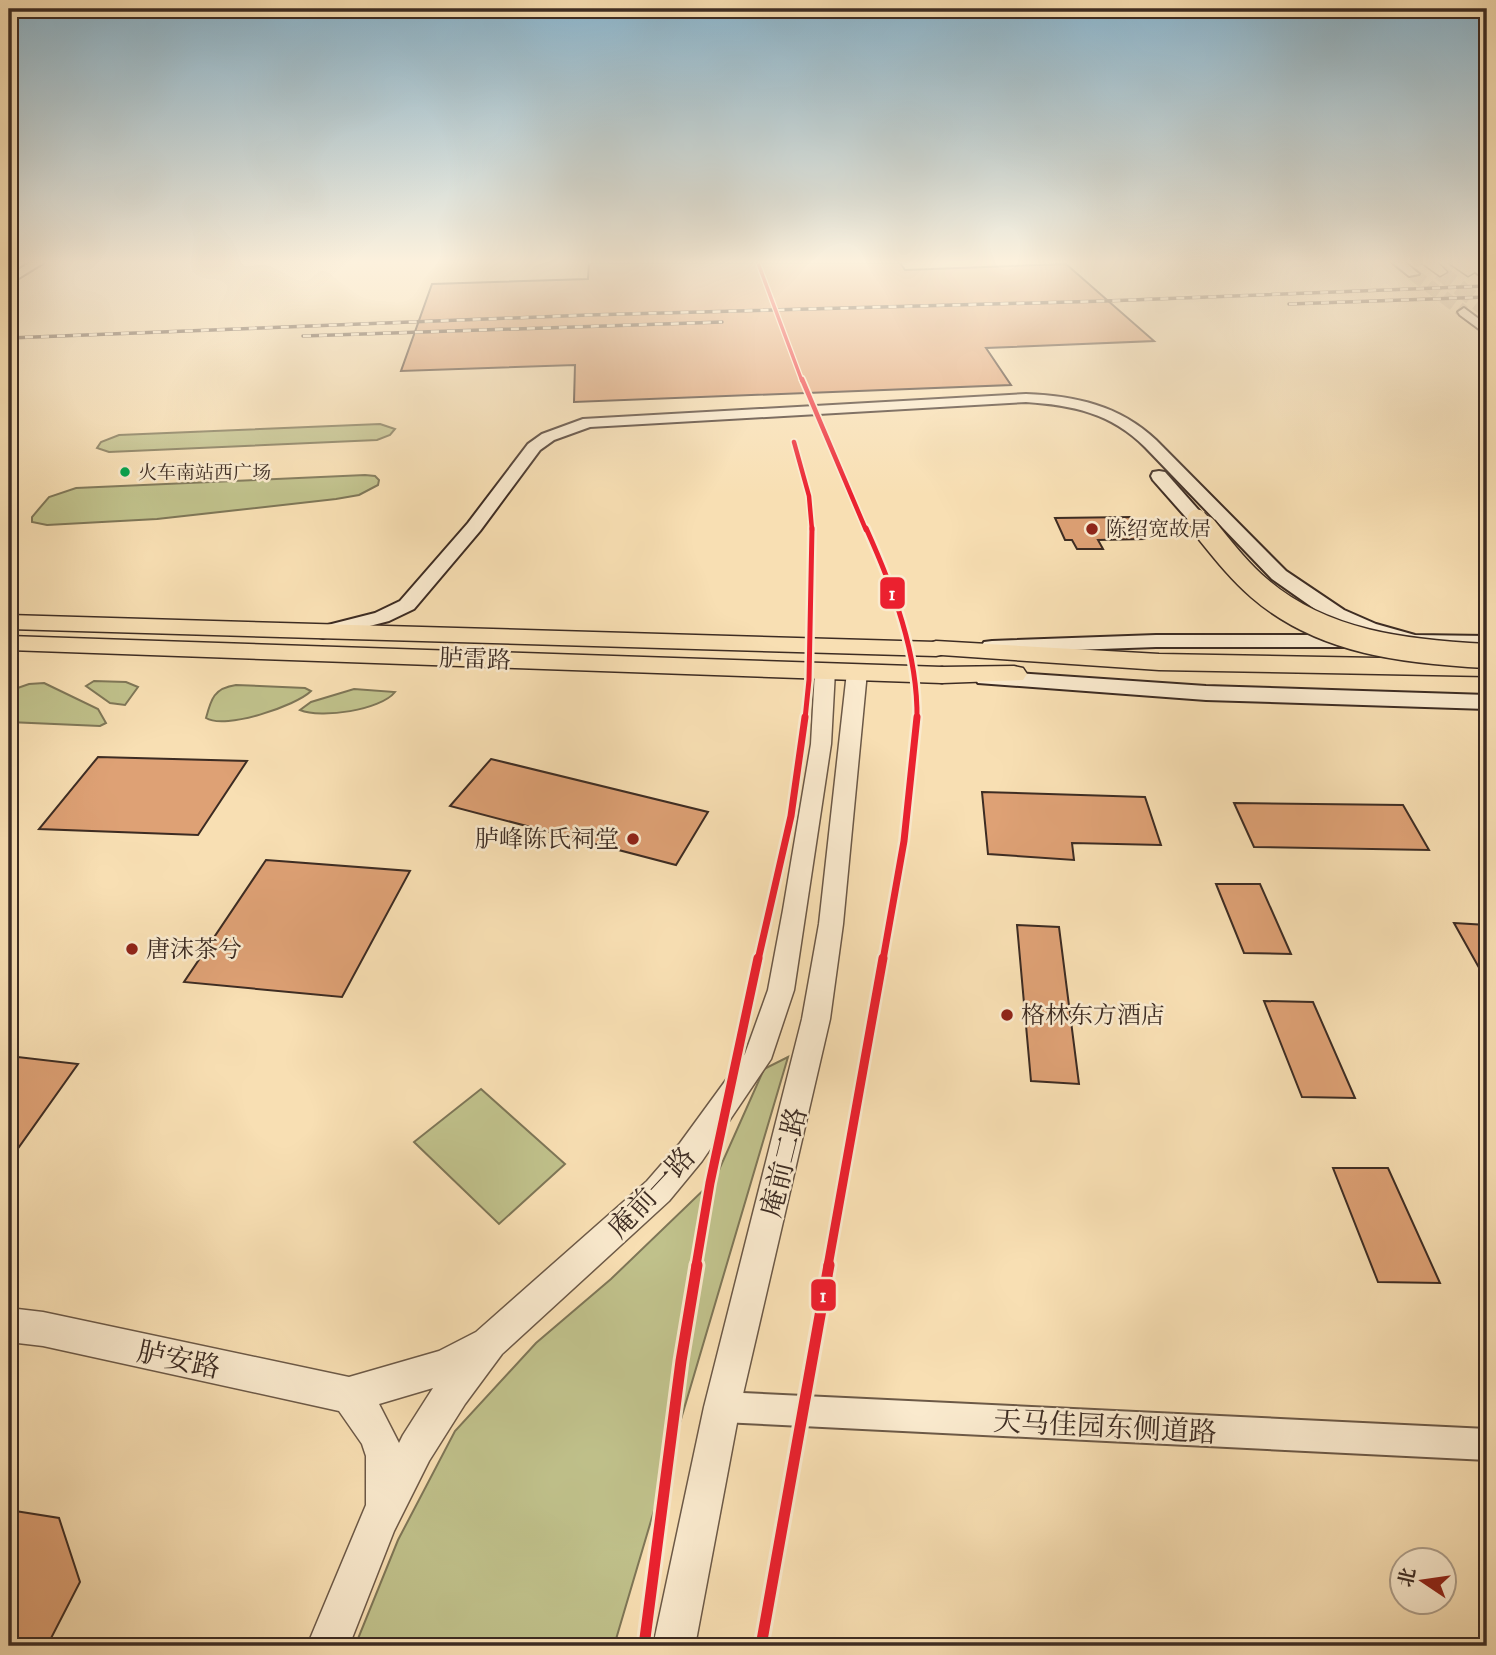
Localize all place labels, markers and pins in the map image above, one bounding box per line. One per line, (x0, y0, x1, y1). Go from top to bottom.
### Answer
place label: 火车南站西广场 (138, 462, 271, 485)
marker: 火车南站西广场 (118, 465, 132, 479)
place label: 陈绍宽故居 (1106, 517, 1211, 543)
marker: 陈绍宽故居 (1084, 521, 1100, 537)
place label: 胪峰陈氏祠堂 (475, 825, 619, 855)
marker: 胪峰陈氏祠堂 (625, 831, 641, 847)
place label: 唐沫茶兮 (146, 935, 242, 965)
marker: 唐沫茶兮 (124, 941, 140, 957)
place label: 格林东方酒店 (1021, 1001, 1165, 1031)
marker: 格林东方酒店 (999, 1007, 1015, 1023)

